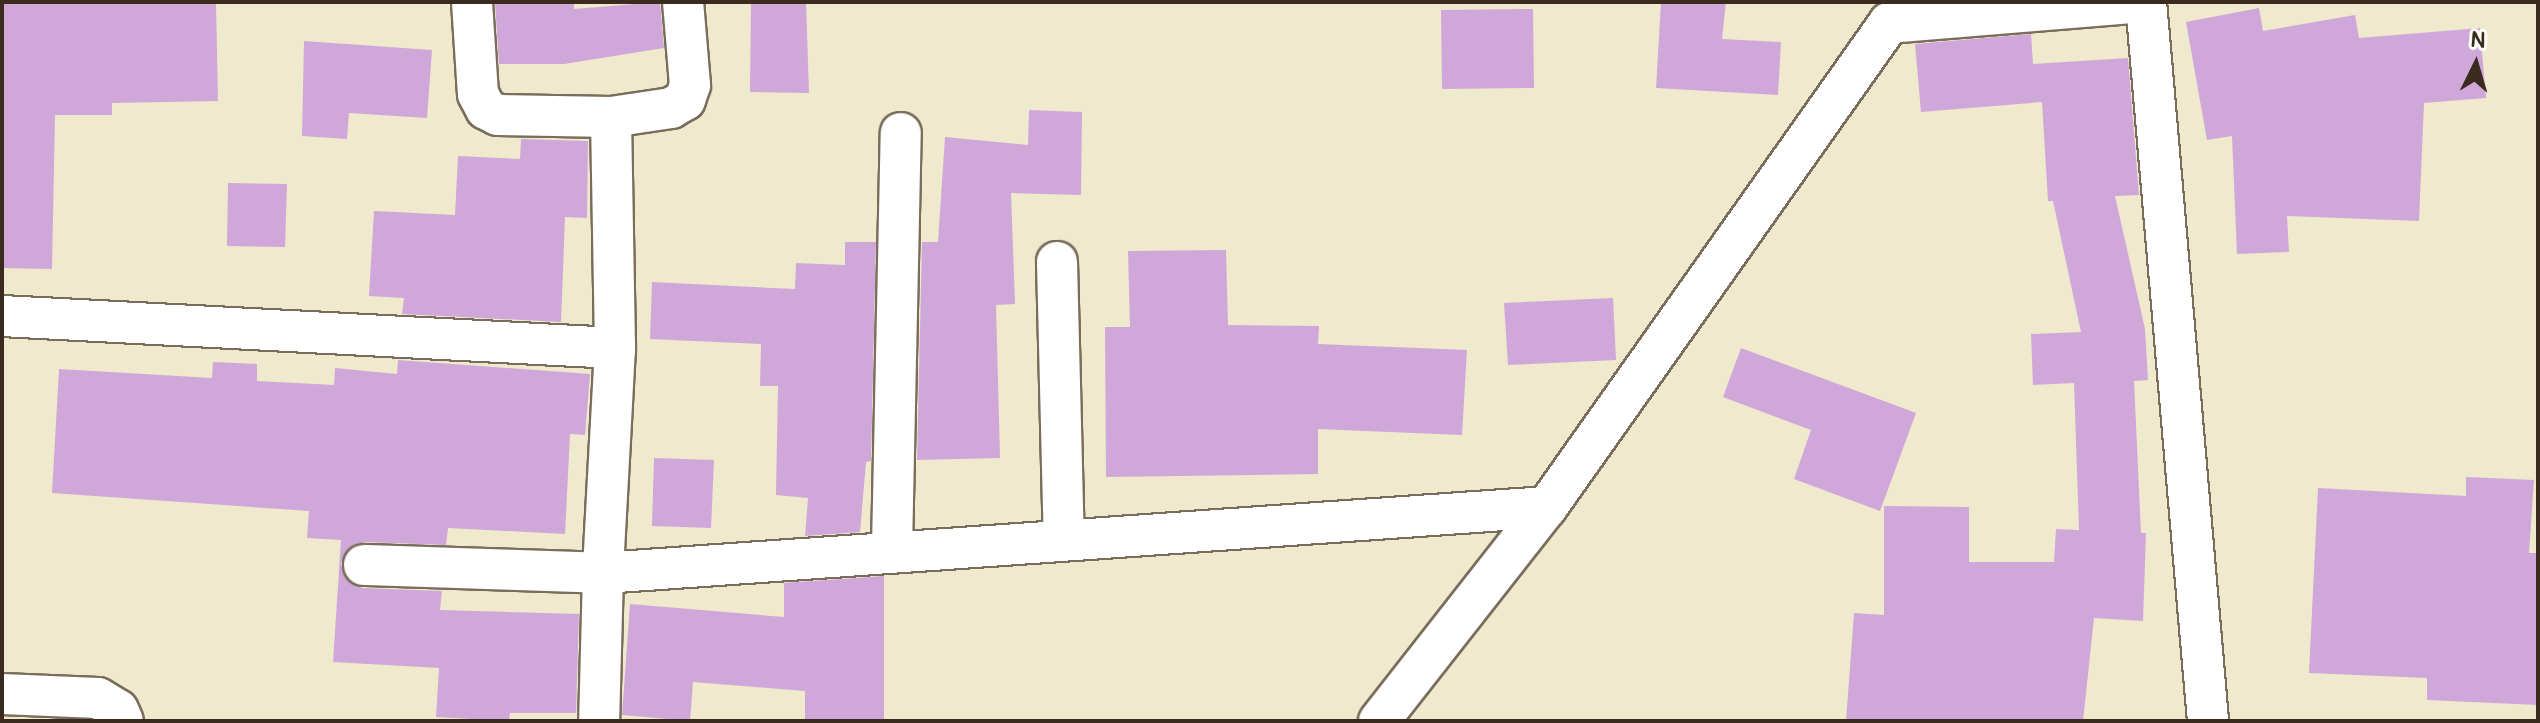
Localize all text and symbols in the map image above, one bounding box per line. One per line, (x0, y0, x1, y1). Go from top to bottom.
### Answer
north arrow (2436, 24, 2516, 104)
text: N (2469, 25, 2487, 55)

